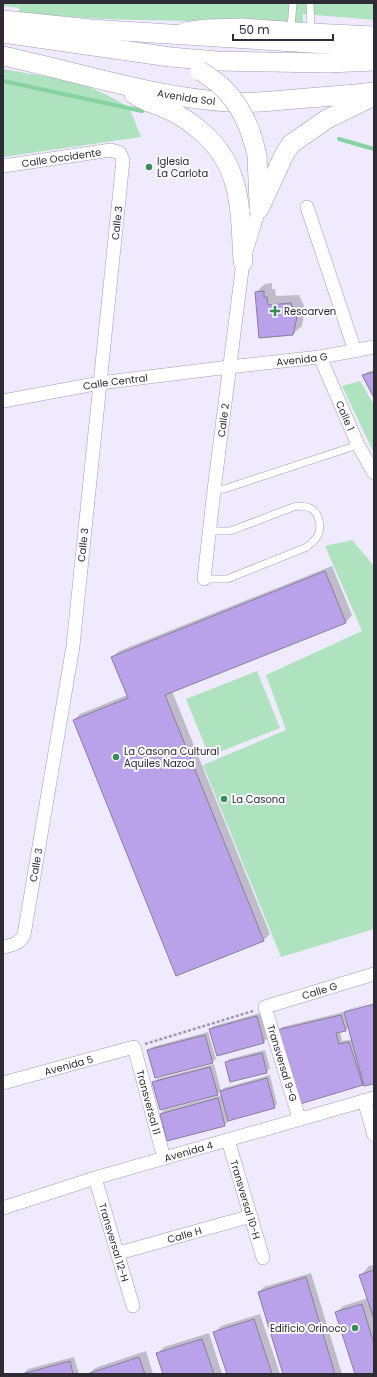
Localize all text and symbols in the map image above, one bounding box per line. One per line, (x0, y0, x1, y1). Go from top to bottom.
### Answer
scale bar (233, 16, 333, 42)
text: 50 m (239, 21, 270, 38)
street label: Avenida Sol (156, 85, 216, 108)
street label: Calle Occidente (21, 144, 102, 171)
place label: Iglesia La Carlota (157, 154, 208, 181)
marker: Iglesia La Carlota (144, 162, 154, 172)
street label: Calle 3 (108, 205, 126, 241)
place label: Rescarven (284, 304, 336, 319)
marker: Rescarven (269, 305, 281, 317)
street label: Avenida G (276, 348, 329, 369)
street label: Calle Central (82, 370, 149, 394)
street label: Calle 1 (332, 398, 359, 433)
street label: Calle 2 (213, 402, 233, 438)
street label: Calle 3 (74, 527, 92, 563)
place label: La Casona Cultural Aquiles Nazoa (124, 744, 219, 771)
marker: La Casona Cultural Aquiles Nazoa (111, 752, 121, 762)
place label: La Casona (232, 792, 285, 807)
marker: La Casona (219, 794, 229, 804)
street label: Calle 3 (26, 847, 46, 883)
street label: Calle G (300, 978, 339, 1003)
street label: Transversal 9-G (263, 1023, 301, 1104)
street label: Avenida 5 (43, 1051, 95, 1079)
street label: Transversal 11 (133, 1068, 165, 1136)
street label: Avenida 4 (162, 1137, 215, 1165)
street label: Transversal 10-H (227, 1158, 265, 1241)
street label: Transversal 12-H (95, 1201, 133, 1284)
street label: Calle H (165, 1223, 204, 1247)
place label: Edificio Orinoco (270, 1321, 347, 1336)
marker: Edificio Orinoco (350, 1323, 360, 1333)

